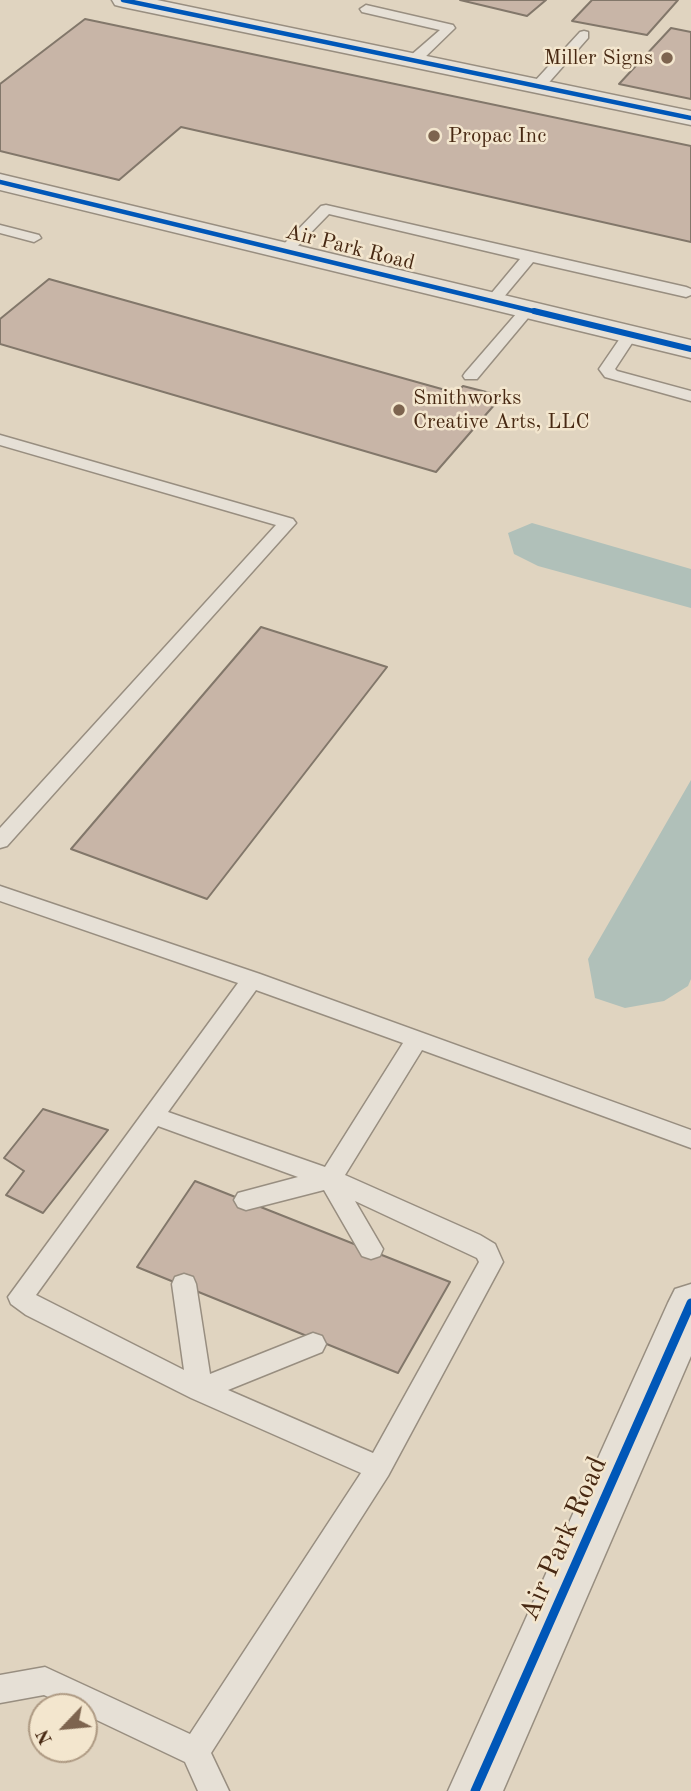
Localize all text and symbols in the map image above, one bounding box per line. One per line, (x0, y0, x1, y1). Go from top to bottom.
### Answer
place label: Miller Signs (544, 45, 653, 71)
marker: Miller Signs (659, 50, 675, 66)
place label: Propac Inc (448, 123, 546, 149)
marker: Propac Inc (426, 128, 442, 144)
street label: Air Park Road (283, 220, 417, 276)
place label: Smithworks Creative Arts, LLC (413, 385, 589, 435)
marker: Smithworks Creative Arts, LLC (391, 402, 407, 418)
street label: Air Park Road (513, 1452, 615, 1626)
north arrow (28, 1693, 98, 1763)
text: N (34, 1726, 57, 1747)

